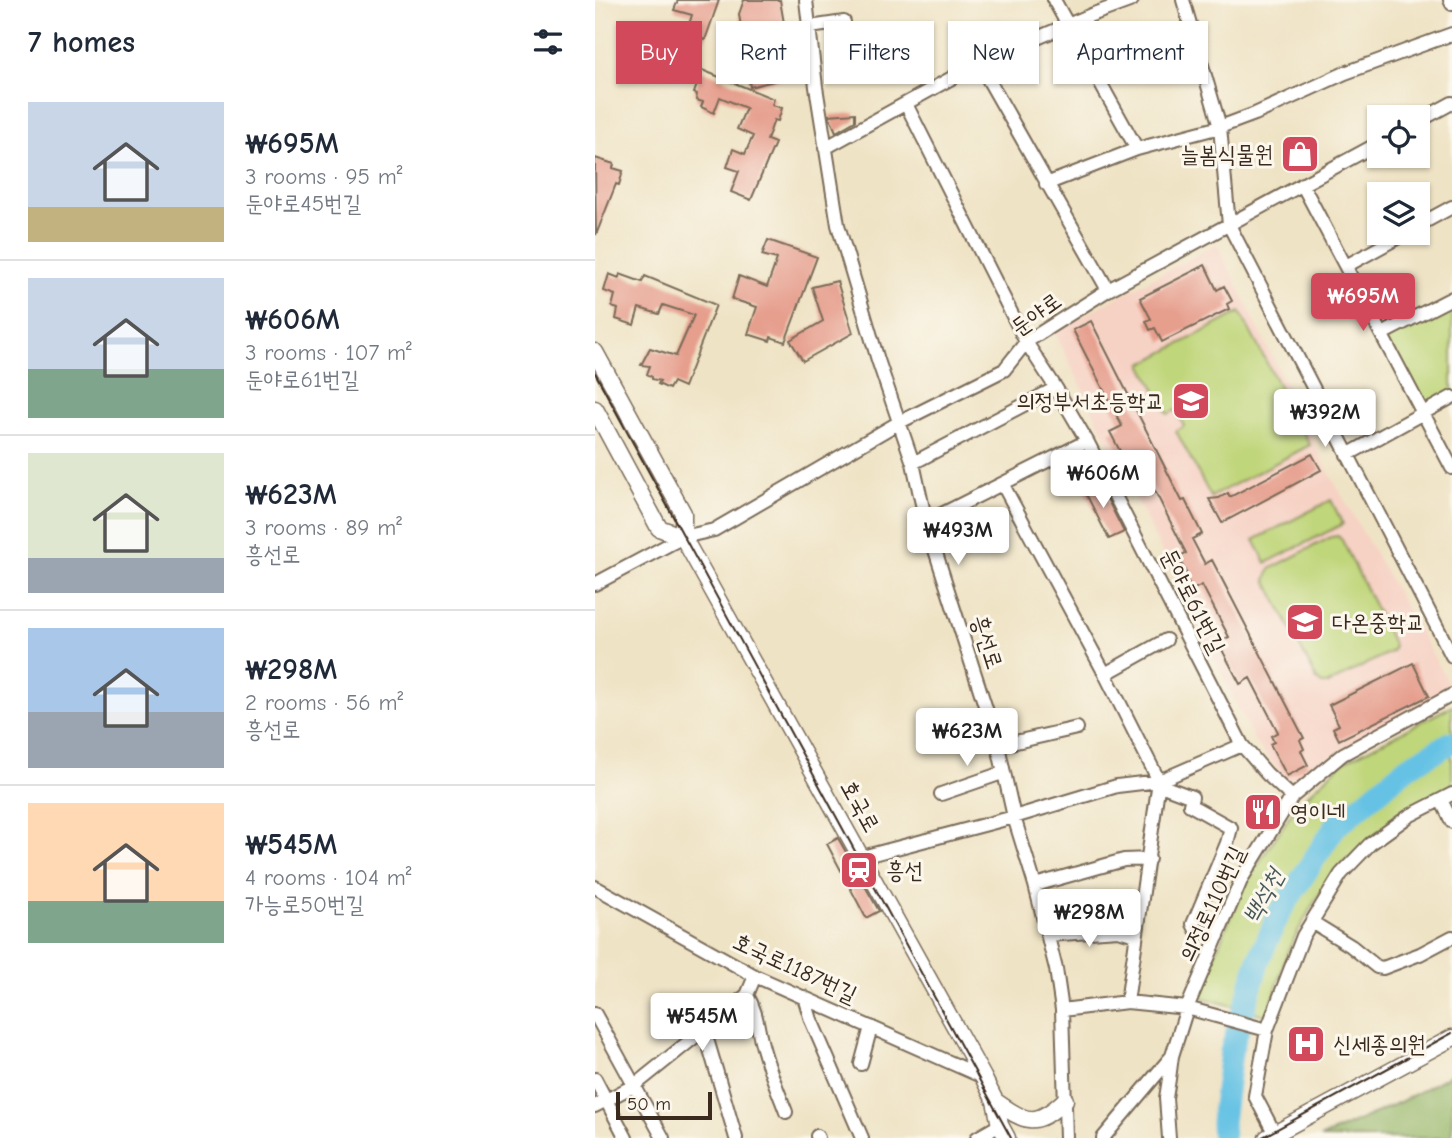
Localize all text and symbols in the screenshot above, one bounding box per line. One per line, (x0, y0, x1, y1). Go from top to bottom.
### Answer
chip: Buy (616, 21, 702, 84)
chip: Rent (716, 21, 810, 84)
chip: Filters (824, 21, 934, 84)
chip: New (948, 21, 1039, 84)
chip: Apartment (1053, 21, 1208, 84)
icon: filters (529, 23, 567, 61)
text: 7 homes (28, 25, 135, 60)
map controls (1367, 105, 1430, 245)
button: locate (1367, 105, 1430, 168)
text: ₩695M (245, 126, 339, 161)
icon: home (84, 130, 168, 214)
shop icon: 늘봄식물원 (1279, 133, 1321, 175)
place label: 늘봄식물원 (1180, 141, 1273, 168)
text: 3 rooms · 95 m² (245, 163, 403, 190)
button: layers (1367, 182, 1430, 245)
text: 둔야로45번길 (245, 190, 361, 217)
pin: ₩695M (1314, 274, 1412, 333)
text: ₩695M (1327, 282, 1399, 309)
street label: 둔야로 (1006, 287, 1066, 341)
text: ₩606M (245, 302, 340, 337)
icon: home (84, 306, 168, 390)
text: 3 rooms · 107 m² (245, 339, 412, 366)
text: 둔야로61번길 (245, 366, 359, 393)
school or university icon: 의정부서초등학교 (1170, 380, 1212, 422)
place label: 의정부서초등학교 (1016, 388, 1164, 415)
pin: ₩392M (1276, 390, 1374, 449)
text: ₩392M (1290, 398, 1360, 425)
pin: ₩606M (1054, 450, 1152, 510)
text: ₩606M (1067, 459, 1139, 486)
text: ₩623M (245, 477, 337, 512)
icon: home (84, 481, 168, 565)
pin: ₩493M (909, 508, 1007, 567)
text: 3 rooms · 89 m² (245, 514, 402, 541)
text: ₩493M (923, 516, 993, 543)
text: 흥선로 (245, 541, 301, 568)
street label: 둔야로61번길 (1155, 544, 1231, 658)
school or university icon: 다온중학교 (1284, 601, 1326, 643)
place label: 다온중학교 (1332, 609, 1425, 636)
street label: 흥선로 (966, 611, 1008, 673)
text: ₩298M (245, 652, 338, 687)
icon: home (84, 656, 168, 740)
text: 2 rooms · 56 m² (245, 689, 403, 716)
pin: ₩623M (918, 708, 1016, 768)
text: 흥선로 (245, 716, 301, 743)
text: ₩623M (932, 717, 1002, 744)
street label: 호국로 (835, 775, 885, 837)
restaurant icon: 영이네 (1242, 791, 1284, 833)
place label: 영이네 (1290, 799, 1346, 826)
text: ₩545M (245, 827, 337, 862)
icon: home (84, 831, 168, 915)
street label: 의정로110번길 (1173, 842, 1251, 966)
station icon: 흥선 (838, 849, 880, 891)
place label: 흥선 (886, 857, 923, 884)
water label: 백석천 (1237, 862, 1291, 928)
text: 4 rooms · 104 m² (245, 864, 412, 891)
pin: ₩298M (1040, 890, 1138, 949)
text: 가능로50번길 (245, 891, 364, 918)
text: ₩298M (1054, 898, 1124, 925)
street label: 호국로1187번길 (729, 928, 861, 1008)
pin: ₩545M (653, 993, 751, 1053)
text: ₩545M (667, 1002, 737, 1029)
hospital icon: 신세종의원 (1285, 1023, 1327, 1065)
place label: 신세종의원 (1333, 1031, 1426, 1058)
scale bar (616, 1089, 712, 1121)
text: 50 m (627, 1093, 671, 1115)

